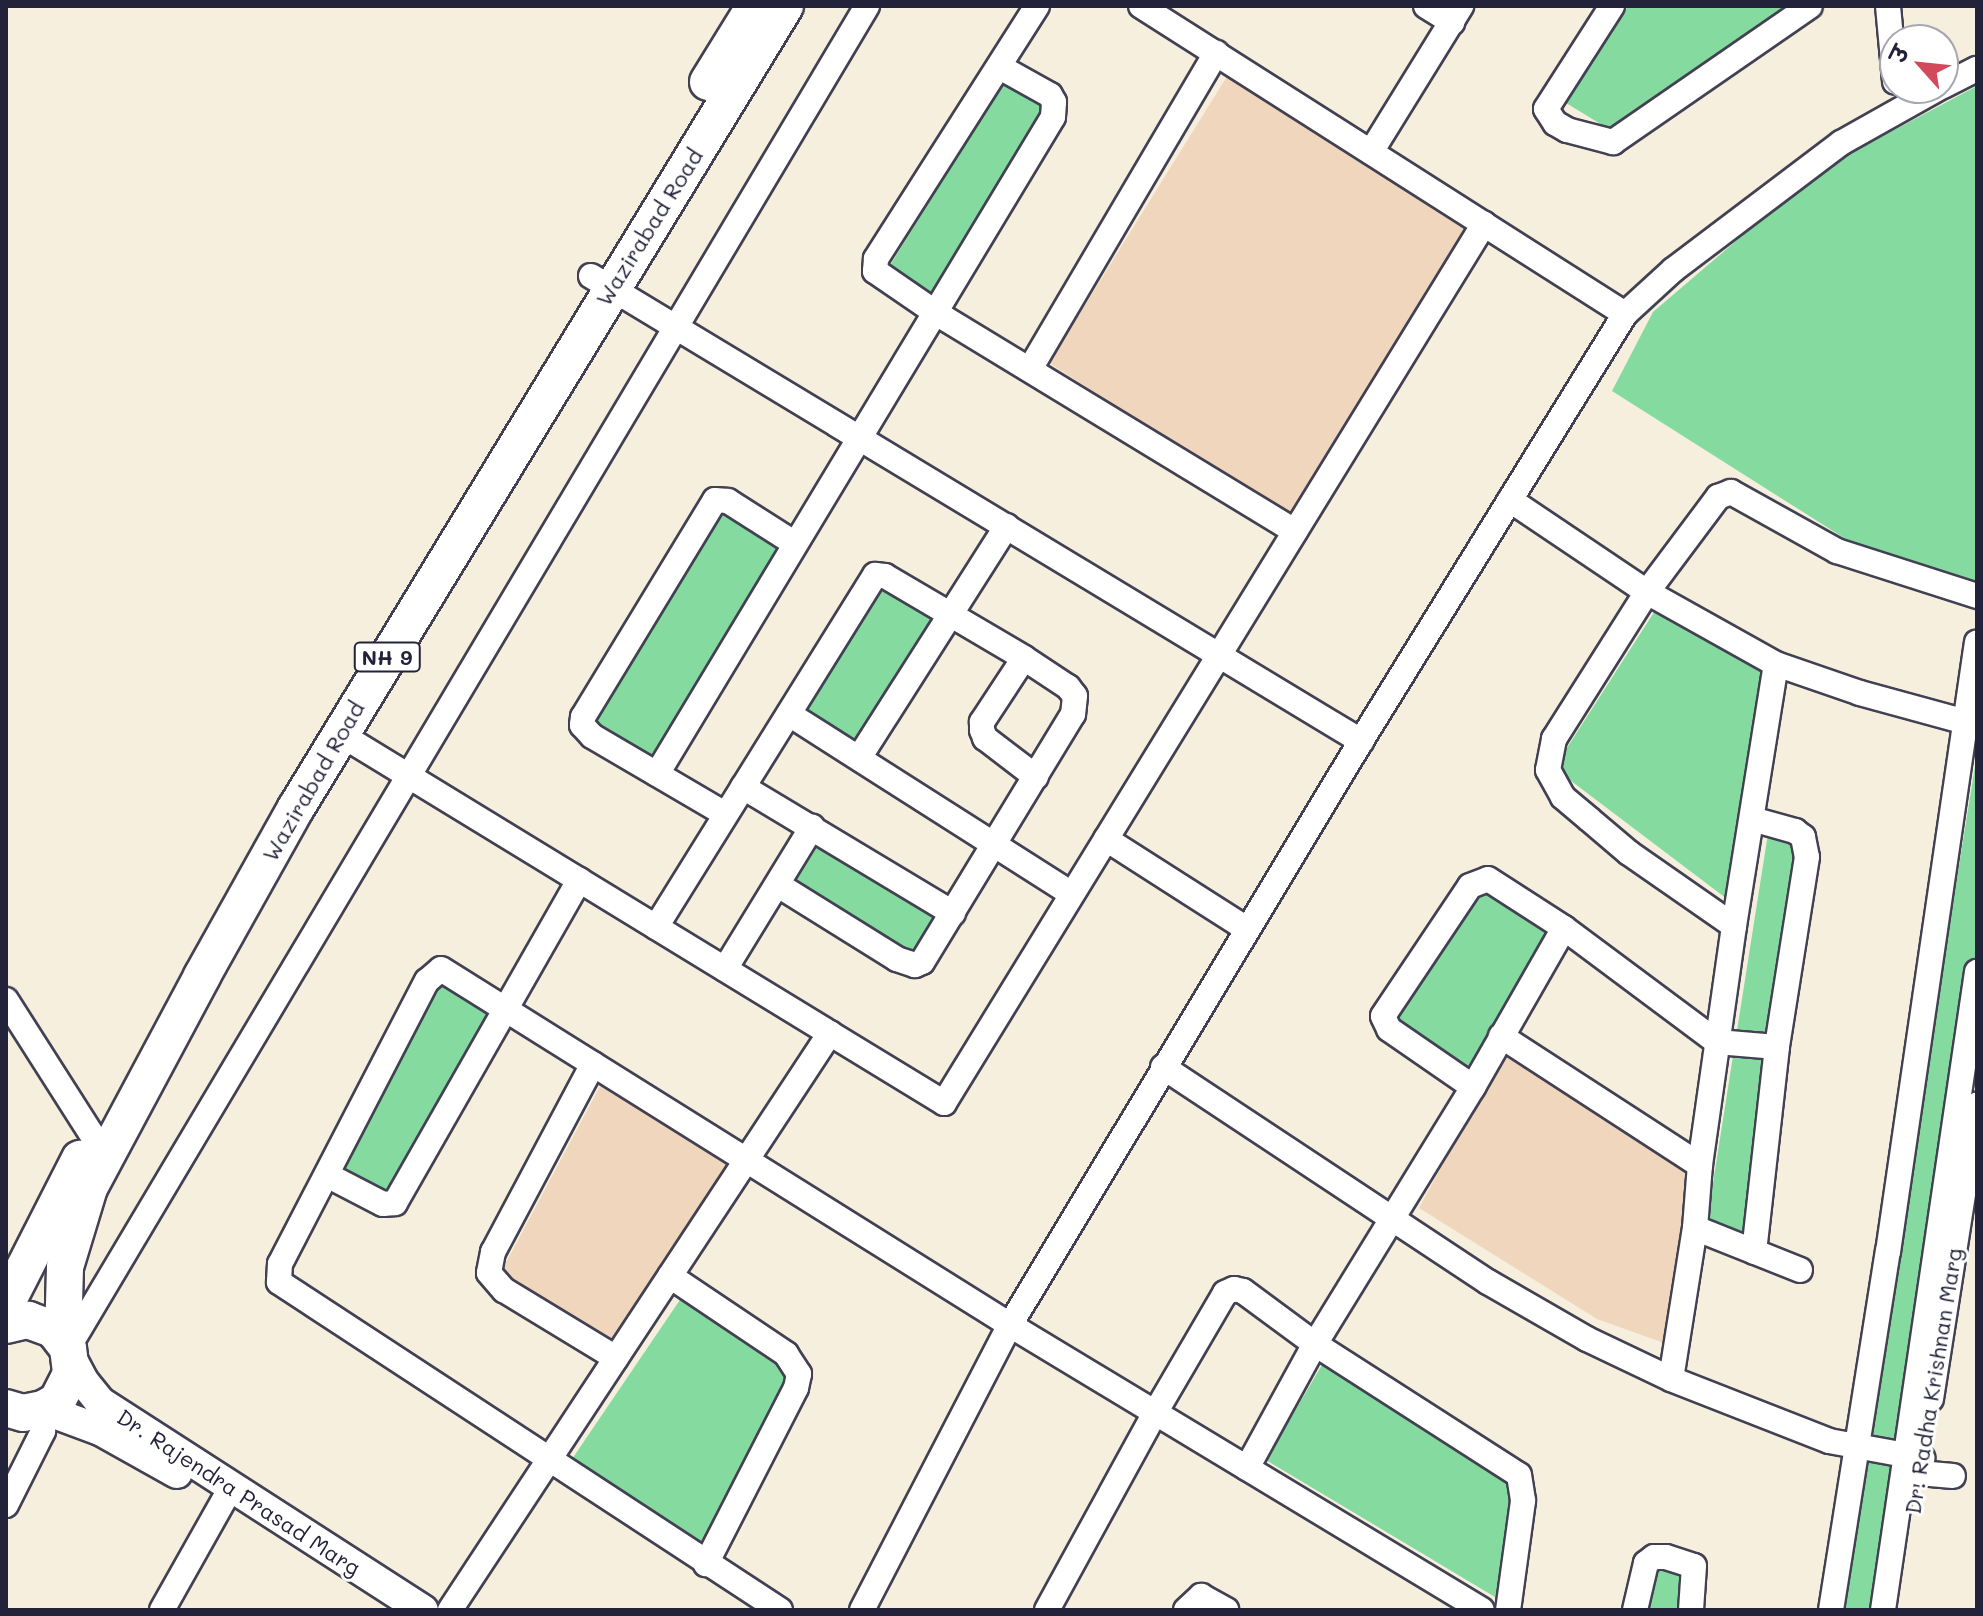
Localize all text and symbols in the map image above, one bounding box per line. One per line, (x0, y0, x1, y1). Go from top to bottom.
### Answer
north arrow (1879, 24, 1959, 104)
text: उ (1883, 41, 1915, 67)
street label: Wazirabad Road (590, 144, 708, 310)
road number: NH 9 (353, 641, 421, 673)
street label: Wazirabad Road (257, 696, 369, 866)
street label: Dr. Radha Krishnan Marg (1899, 1246, 1967, 1516)
street label: Dr. Rajendra Prasad Marg (112, 1403, 366, 1581)

